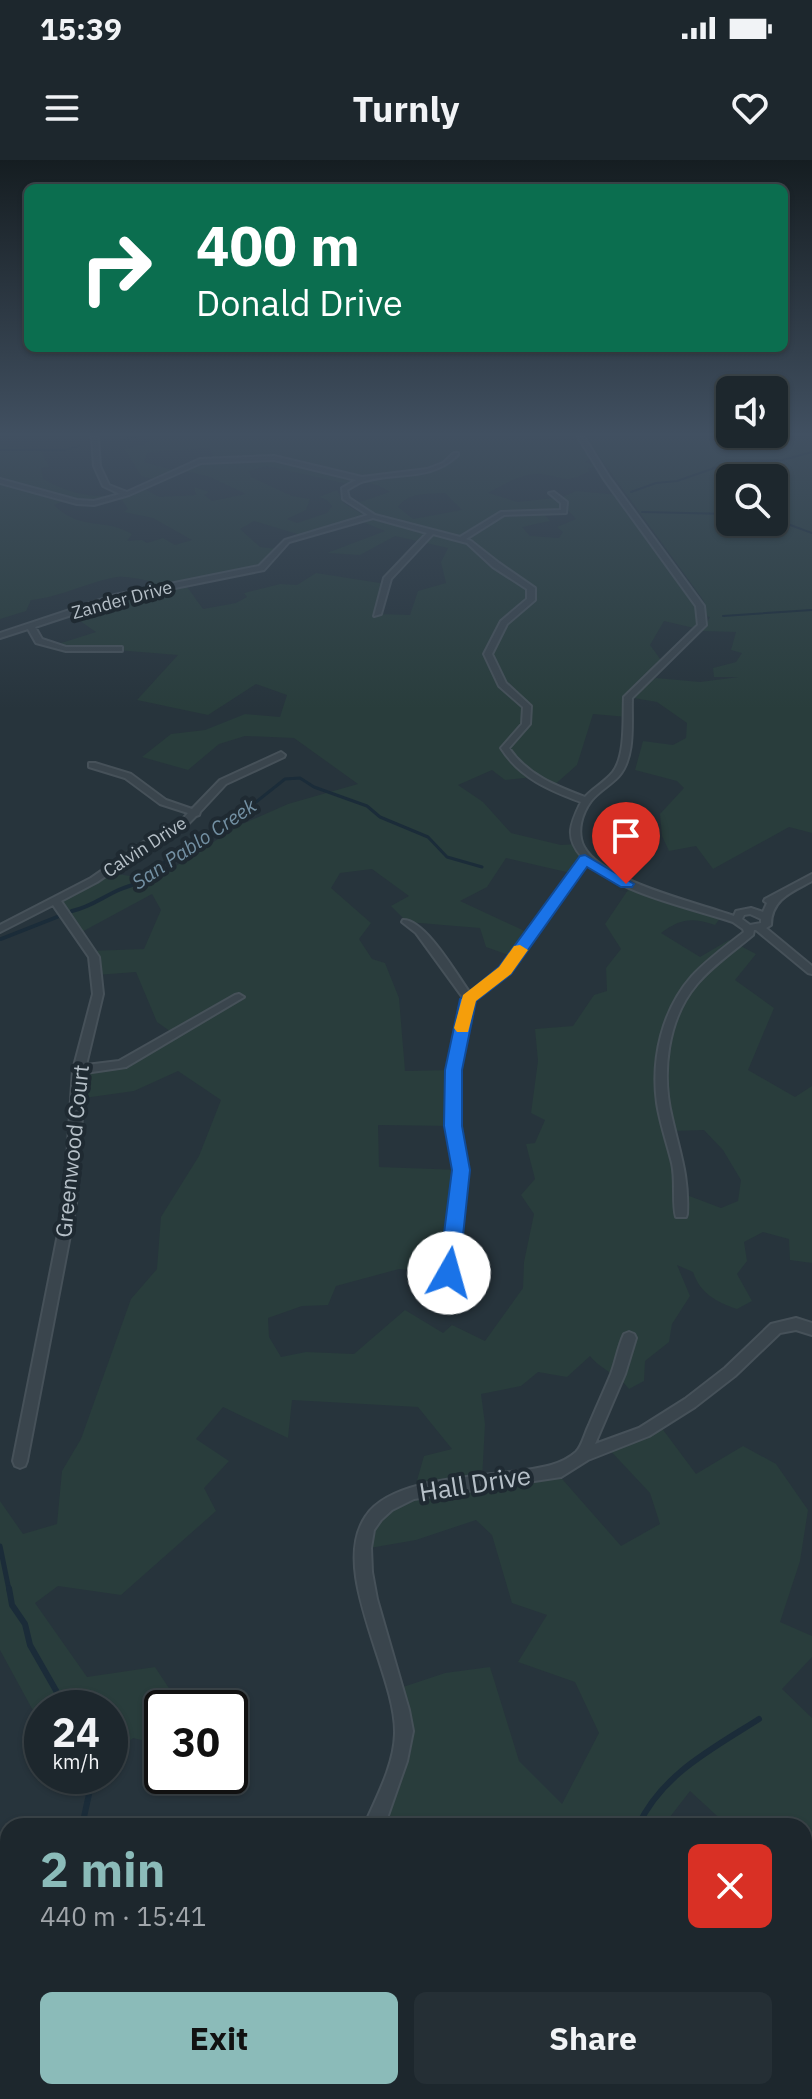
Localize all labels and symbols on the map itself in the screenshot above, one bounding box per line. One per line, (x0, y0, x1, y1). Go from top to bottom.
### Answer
street label: Zander Drive (69, 575, 175, 624)
water label: San Pablo Creek (126, 792, 262, 895)
pin (592, 802, 660, 884)
street label: Calvin Drive (99, 811, 191, 882)
street label: Greenwood Court (48, 1063, 95, 1239)
position arrow (407, 1231, 491, 1315)
street label: Hall Drive (416, 1457, 533, 1509)
speed limit sign: 30 (144, 1690, 248, 1794)

